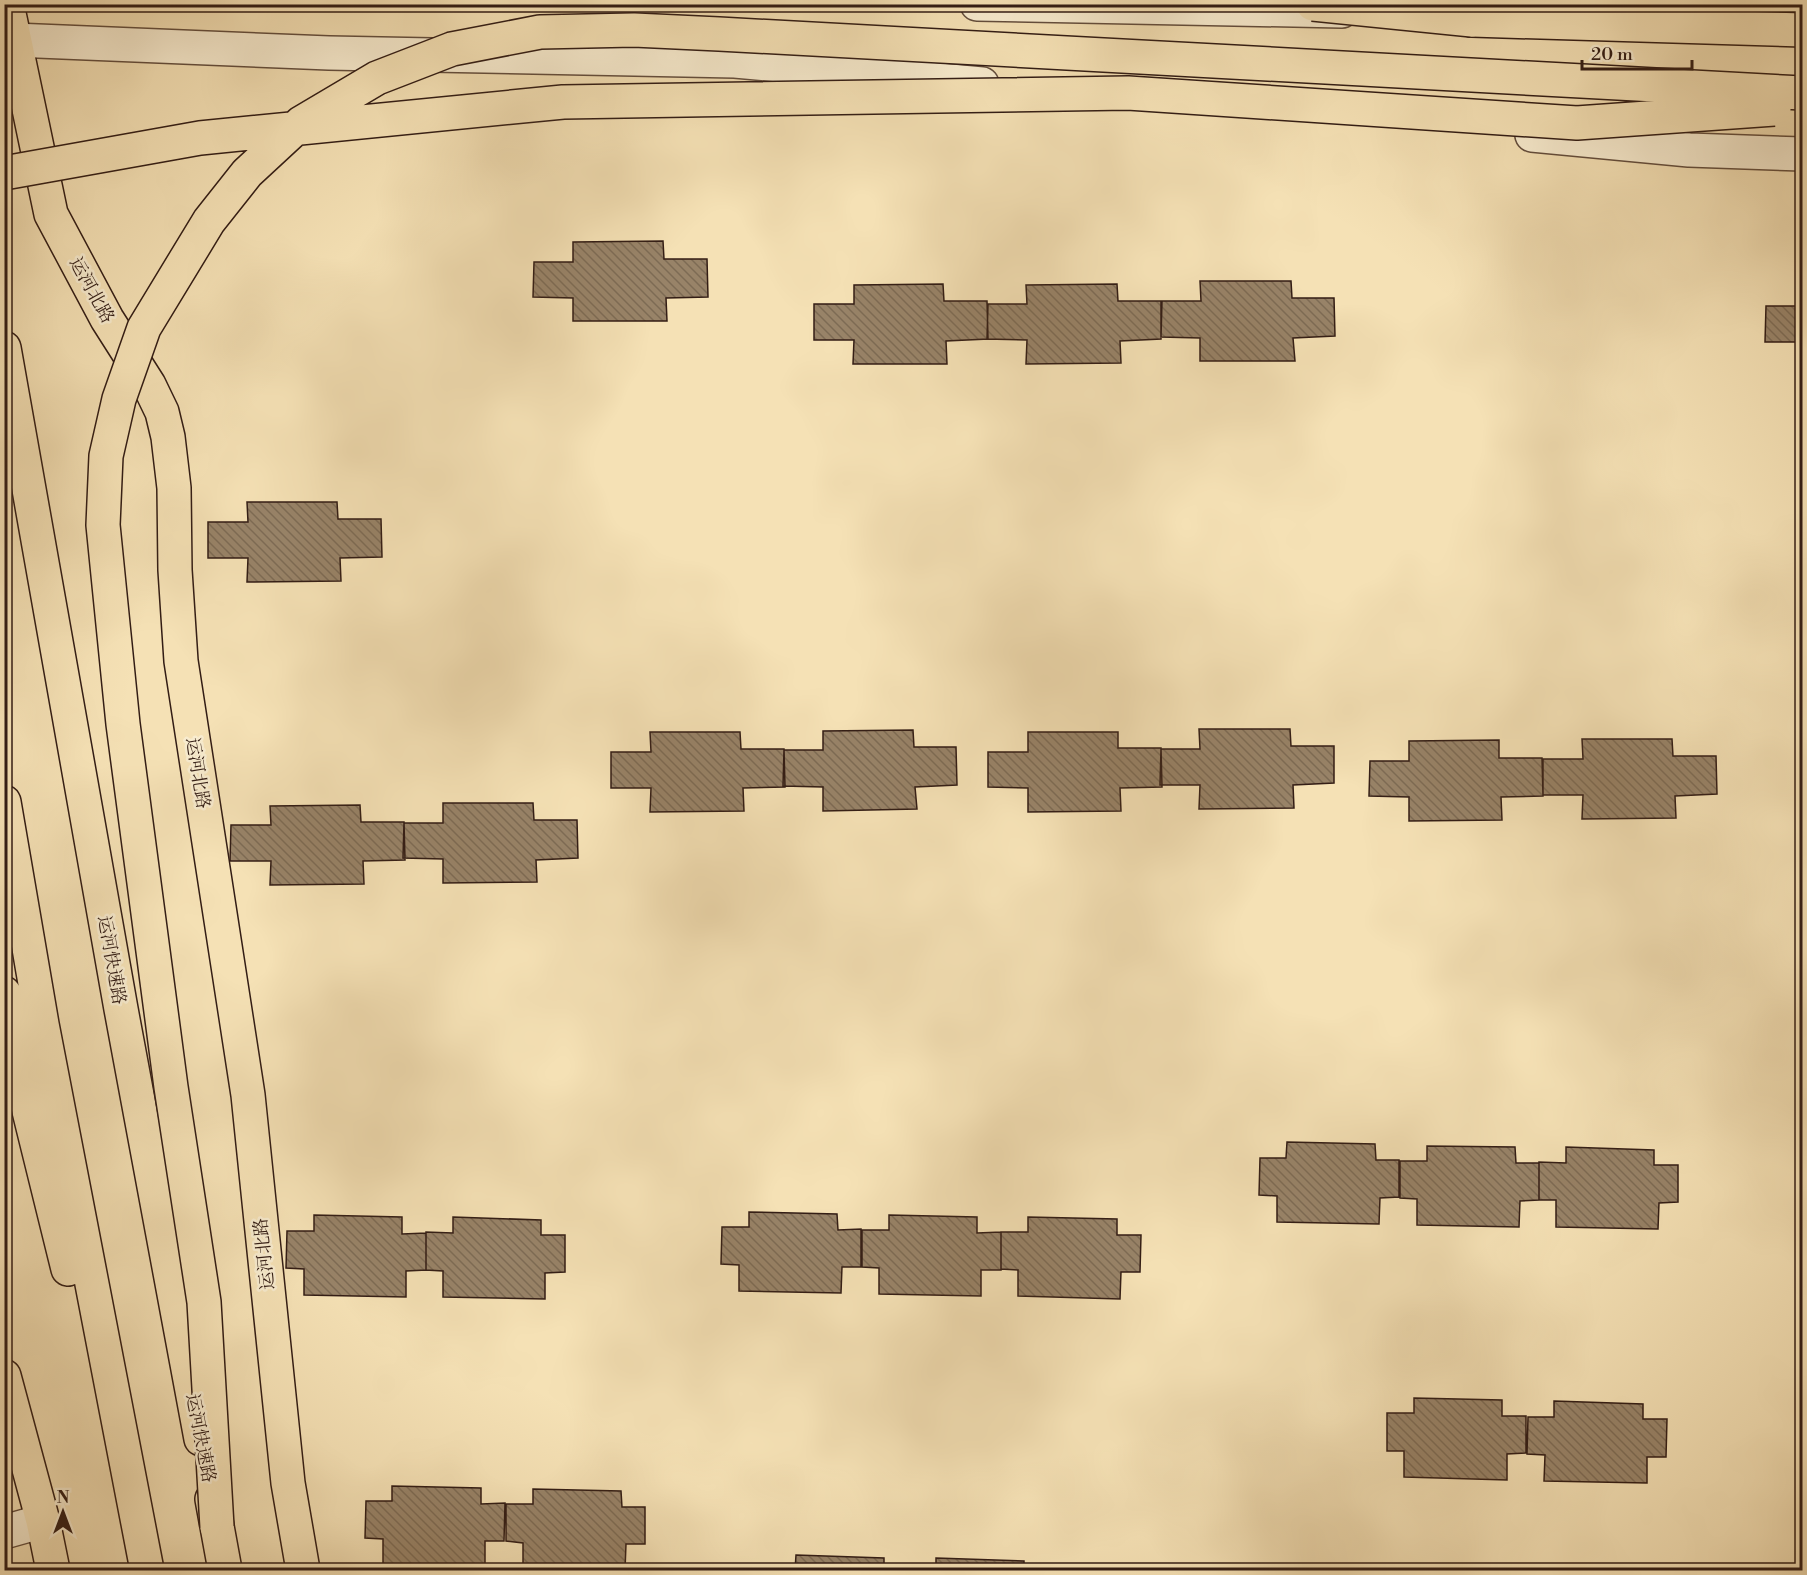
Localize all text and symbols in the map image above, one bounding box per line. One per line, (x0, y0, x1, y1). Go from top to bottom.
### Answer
scale bar (1582, 33, 1692, 71)
text: 20 m (1591, 43, 1633, 66)
street label: 运河北路 (64, 253, 119, 327)
street label: 运河北路 (181, 736, 214, 810)
street label: 运河快速路 (92, 914, 131, 1006)
street label: 运河北路 (249, 1217, 280, 1291)
street label: 运河快速路 (181, 1392, 220, 1484)
north arrow (33, 1482, 93, 1542)
text: N (57, 1488, 70, 1508)

